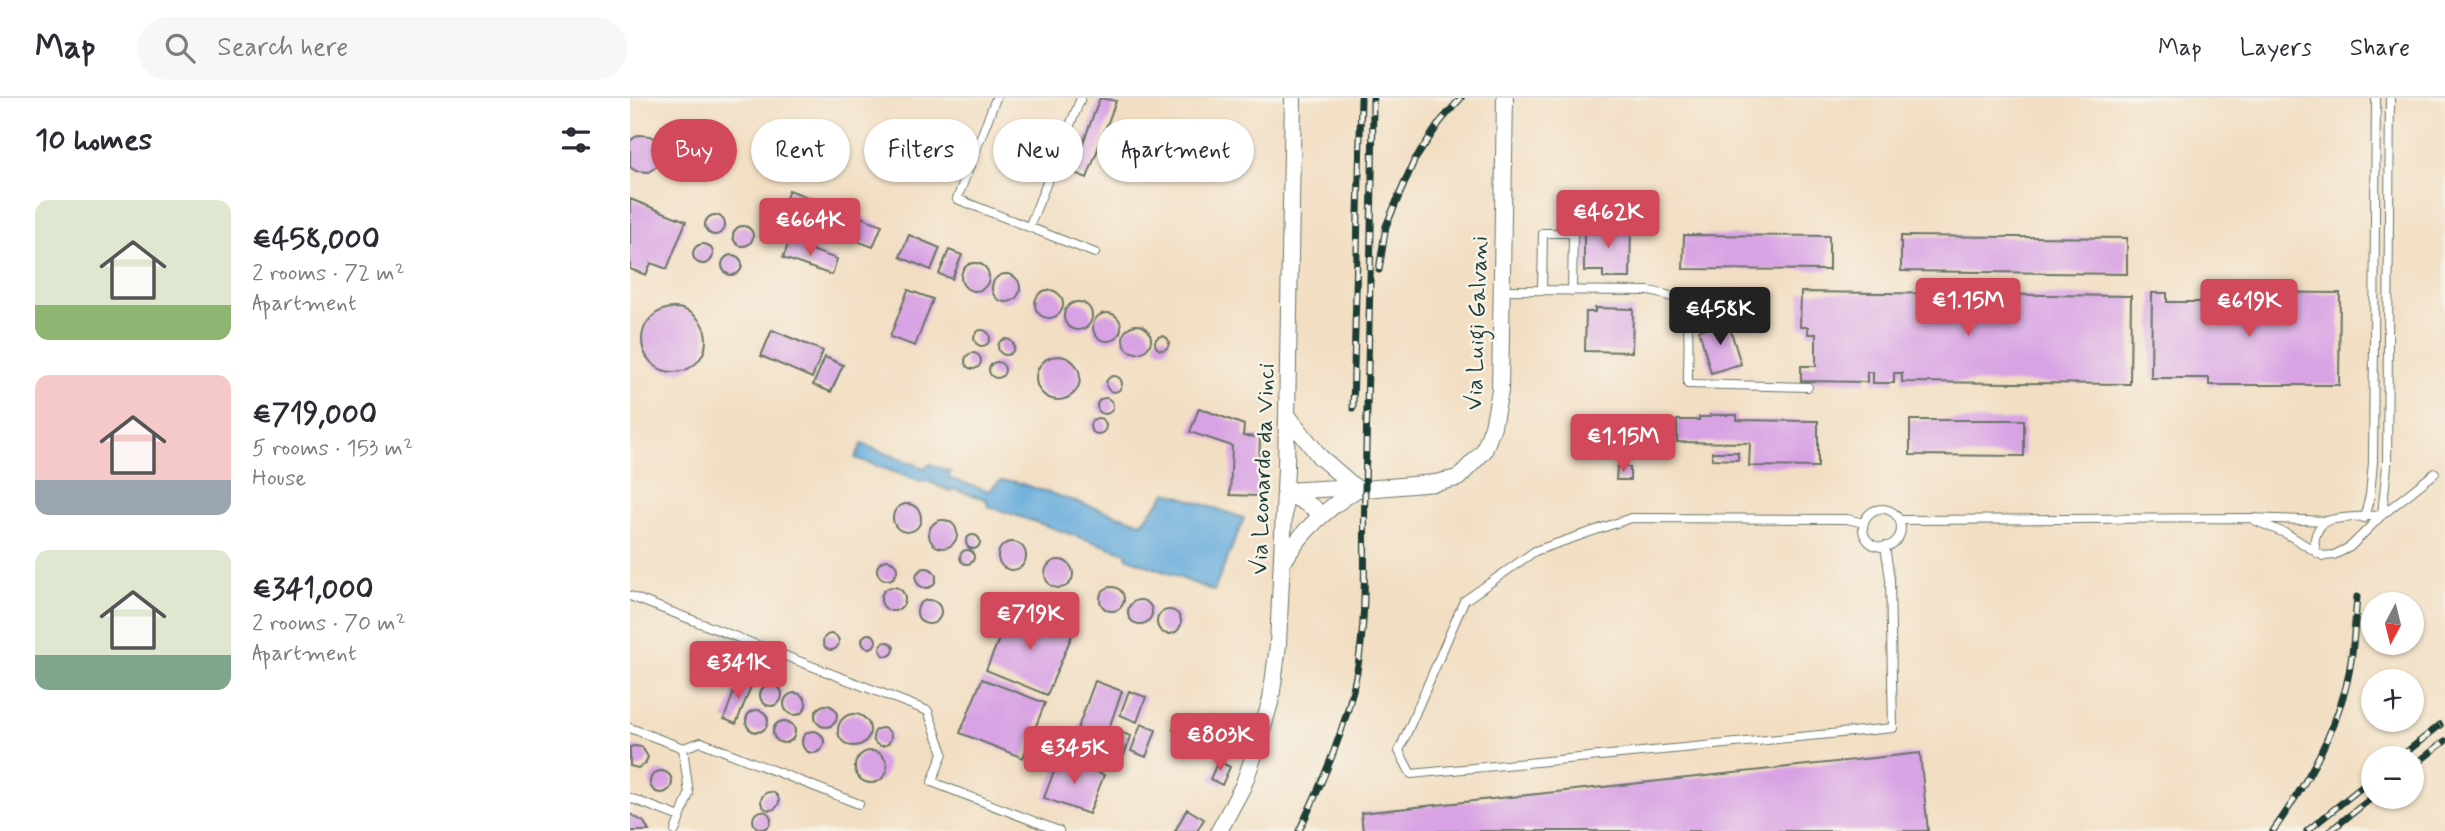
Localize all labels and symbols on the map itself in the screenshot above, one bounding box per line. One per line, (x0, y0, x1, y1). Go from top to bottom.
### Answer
pin: €462K (1559, 190, 1657, 250)
pin: €664K (761, 198, 859, 258)
street label: Via Luigi Galvani (1460, 235, 1498, 411)
pin: €1.15M (1911, 278, 2025, 338)
pin: €619K (2200, 280, 2298, 339)
pin: €458K (1671, 288, 1769, 347)
street label: Via Leonardo da Vinci (1245, 363, 1283, 575)
pin: €1.15M (1566, 414, 1680, 474)
pin: €719K (981, 592, 1079, 652)
north arrow (2361, 592, 2424, 654)
pin: €341K (689, 642, 787, 701)
pin: €803K (1171, 714, 1269, 773)
pin: €345K (1025, 726, 1123, 786)

